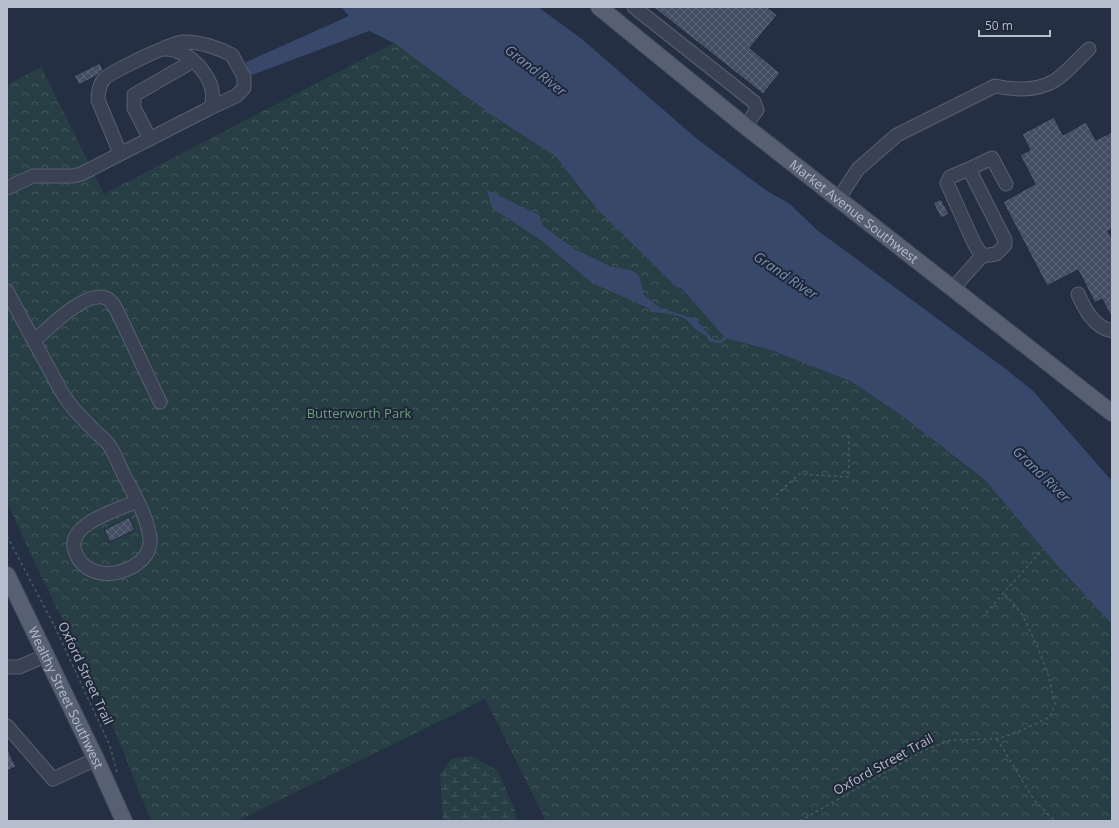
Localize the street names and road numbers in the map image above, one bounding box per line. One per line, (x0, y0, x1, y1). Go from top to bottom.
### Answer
street label: Market Avenue Southwest (786, 155, 923, 268)
street label: Oxford Street Trail (54, 619, 118, 727)
street label: Wealthy Street Southwest (24, 623, 108, 772)
street label: Oxford Street Trail (830, 729, 936, 799)

